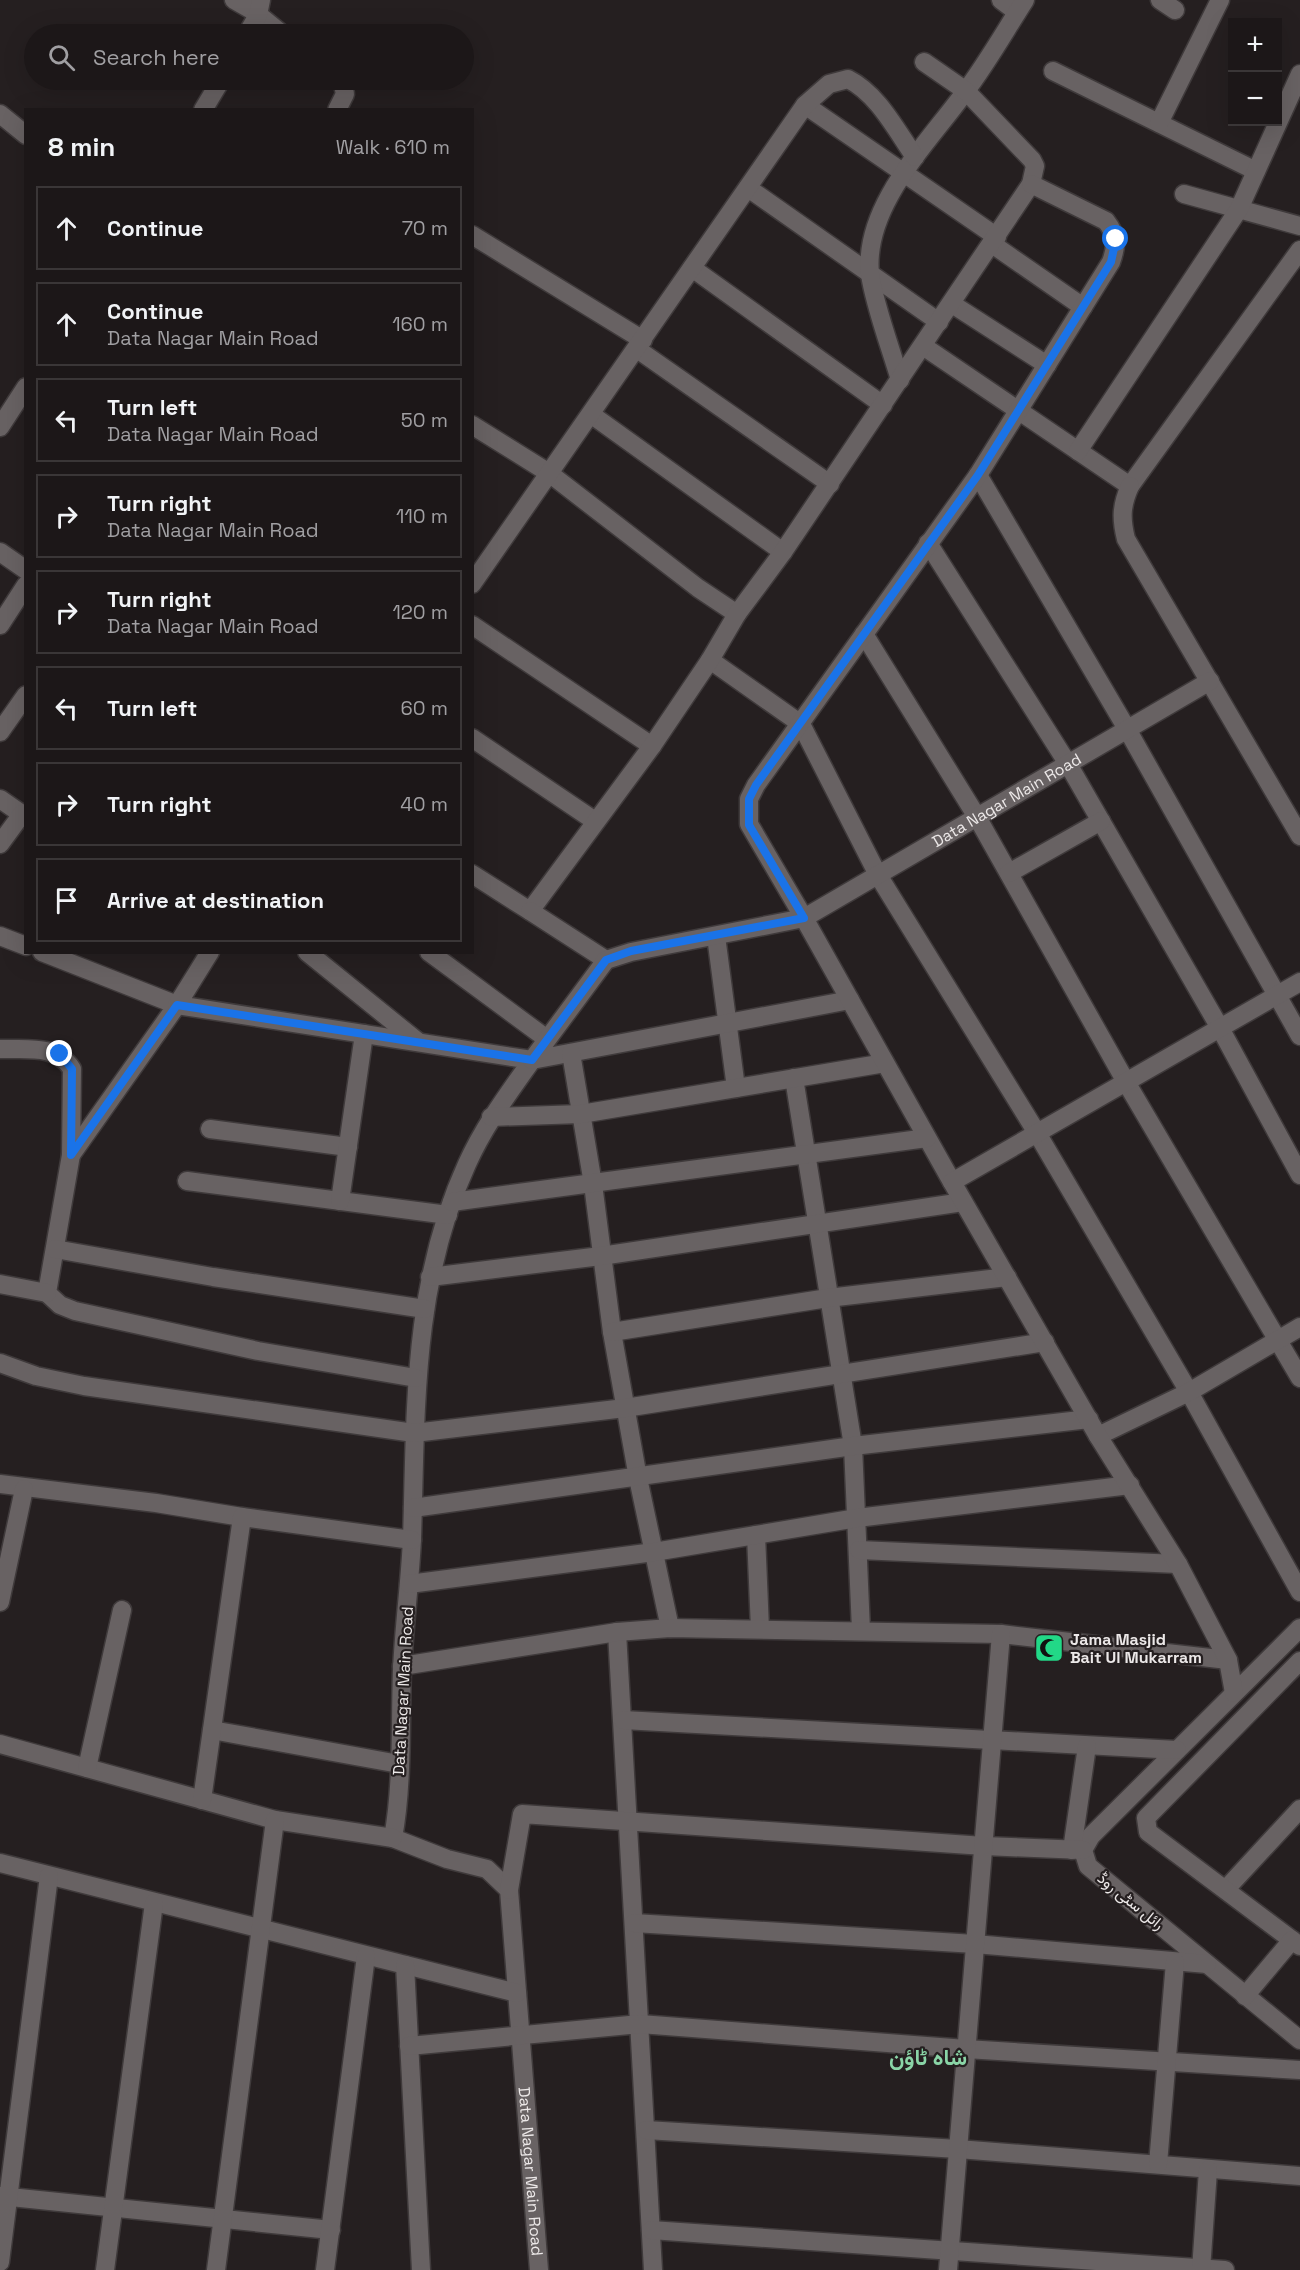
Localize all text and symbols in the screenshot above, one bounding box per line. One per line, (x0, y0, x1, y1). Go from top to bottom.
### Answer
map controls (1228, 18, 1282, 126)
button: + (1228, 18, 1282, 72)
search box (24, 24, 474, 90)
icon: search (45, 41, 78, 74)
text: Search here (93, 43, 220, 71)
button: − (1228, 72, 1282, 126)
text: 8 min (48, 130, 115, 164)
text: Walk · 610 m (336, 134, 450, 160)
icon: ahead (50, 212, 83, 245)
text: Continue (107, 214, 203, 242)
text: 70 m (402, 215, 448, 241)
route start (1102, 225, 1128, 251)
text: Continue (107, 297, 203, 325)
icon: ahead (50, 308, 83, 341)
text: 160 m (392, 311, 448, 337)
text: Data Nagar Main Road (107, 325, 319, 351)
text: Turn left (107, 393, 197, 421)
icon: left (50, 404, 83, 437)
text: 50 m (401, 407, 448, 433)
text: Data Nagar Main Road (107, 421, 319, 447)
text: Turn right (107, 489, 212, 517)
icon: right (50, 500, 83, 533)
text: 110 m (396, 503, 448, 529)
text: Data Nagar Main Road (107, 517, 319, 543)
text: Turn right (107, 585, 212, 613)
icon: right (50, 596, 83, 629)
text: 120 m (392, 599, 448, 625)
text: Data Nagar Main Road (107, 613, 319, 639)
icon: left (50, 692, 83, 725)
text: Turn left (107, 694, 197, 722)
text: 60 m (401, 695, 448, 721)
street label: Data Nagar Main Road (928, 748, 1085, 852)
icon: right (50, 788, 83, 821)
text: Turn right (107, 790, 212, 818)
text: 40 m (400, 791, 448, 817)
icon: arrive (50, 884, 83, 917)
text: Arrive at destination (107, 886, 324, 914)
route end (46, 1040, 72, 1066)
street label: Data Nagar Main Road (388, 1606, 418, 1776)
place label: Jama Masjid Bait Ul Mukarram (1070, 1629, 1202, 1668)
mosque icon: Jama Masjid Bait Ul Mukarram (1033, 1632, 1065, 1664)
street label: رائل سٹی روڈ (1093, 1868, 1169, 1934)
district label: شاہ ٹاؤن (889, 2043, 967, 2071)
street label: Data Nagar Main Road (514, 2086, 548, 2257)

